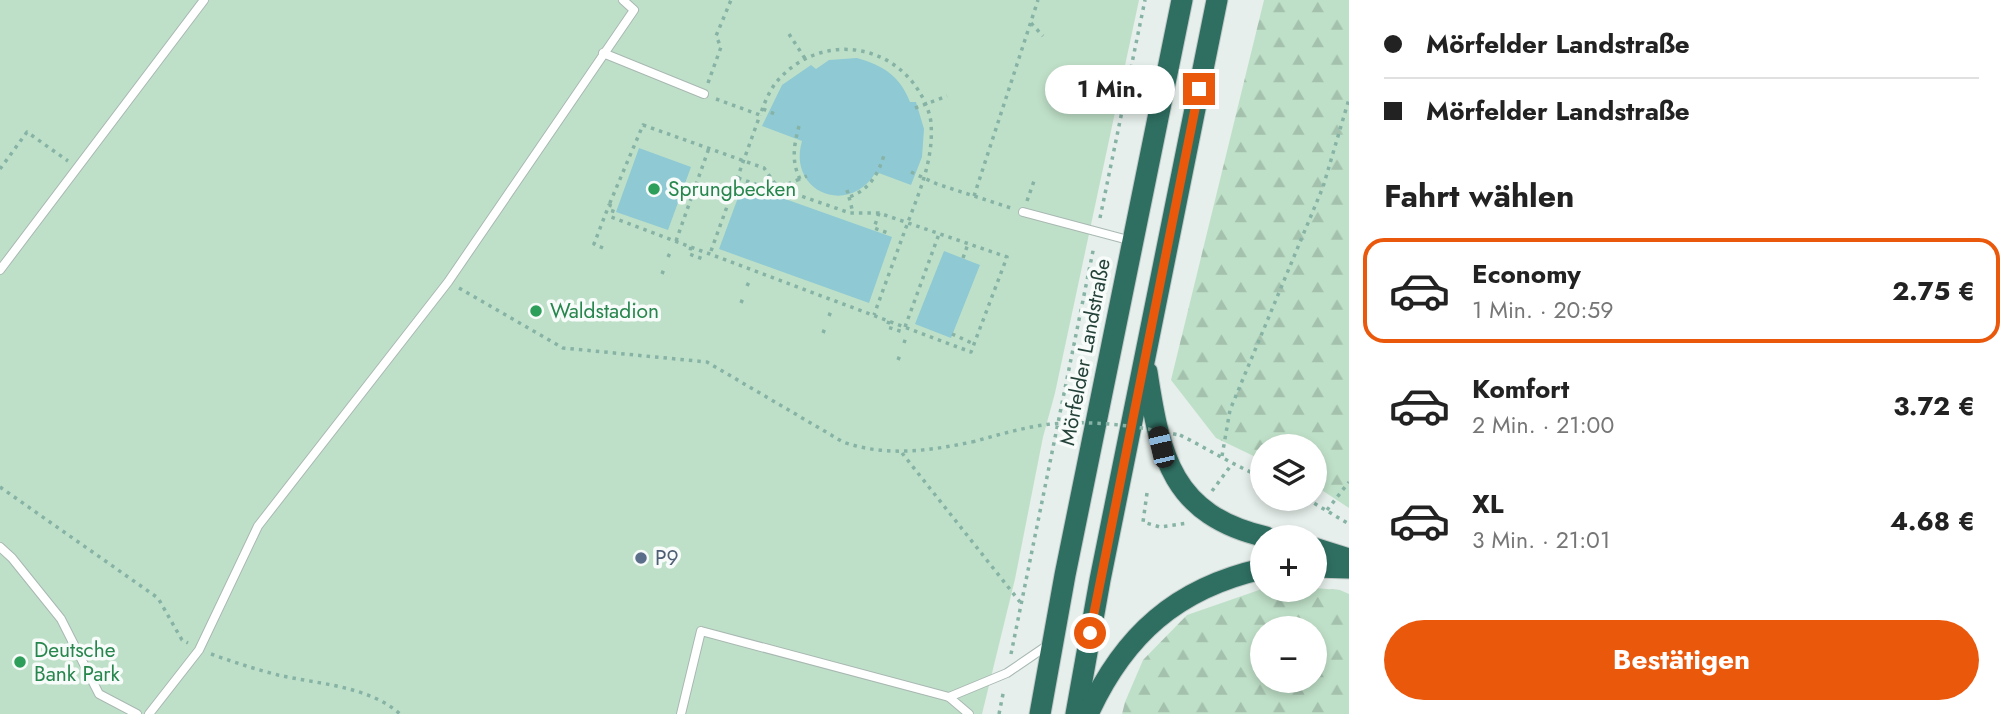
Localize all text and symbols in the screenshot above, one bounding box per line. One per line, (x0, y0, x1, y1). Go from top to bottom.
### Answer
text: Mörfelder Landstraße (1426, 25, 1690, 63)
callout: 1 Min. (1045, 64, 1174, 114)
text: 1 Min. (1077, 72, 1143, 106)
route end (1183, 73, 1215, 105)
text: Mörfelder Landstraße (1426, 92, 1690, 130)
text: Fahrt wählen (1384, 173, 1574, 219)
place label: Sprungbecken (668, 174, 796, 204)
marker: Sprungbecken (646, 181, 662, 197)
text: Economy (1472, 255, 1581, 293)
street label: Mörfelder Landstraße (1052, 256, 1118, 448)
icon: car (1388, 259, 1451, 322)
text: 2.75 € (1892, 272, 1975, 310)
text: 1 Min. · 20:59 (1472, 293, 1614, 327)
place label: Waldstadion (550, 296, 659, 326)
marker: Waldstadion (528, 303, 544, 319)
text: Komfort (1472, 370, 1569, 408)
icon: car (1388, 374, 1451, 437)
text: 3.72 € (1893, 387, 1975, 425)
text: 2 Min. · 21:00 (1472, 408, 1614, 442)
car (1147, 424, 1176, 470)
map controls (1250, 434, 1327, 693)
button: layers (1250, 434, 1327, 511)
text: XL (1472, 485, 1504, 523)
icon: car (1388, 489, 1451, 552)
text: 4.68 € (1890, 502, 1975, 540)
text: 3 Min. · 21:01 (1472, 523, 1610, 557)
button: + (1250, 525, 1327, 602)
place label: P9 (655, 543, 679, 573)
marker: P9 (633, 550, 649, 566)
button: − (1250, 616, 1327, 693)
route start (1074, 617, 1106, 649)
button: Bestätigen (1384, 620, 1979, 700)
place label: Deutsche Bank Park (34, 635, 121, 689)
marker: Deutsche Bank Park (12, 654, 28, 670)

